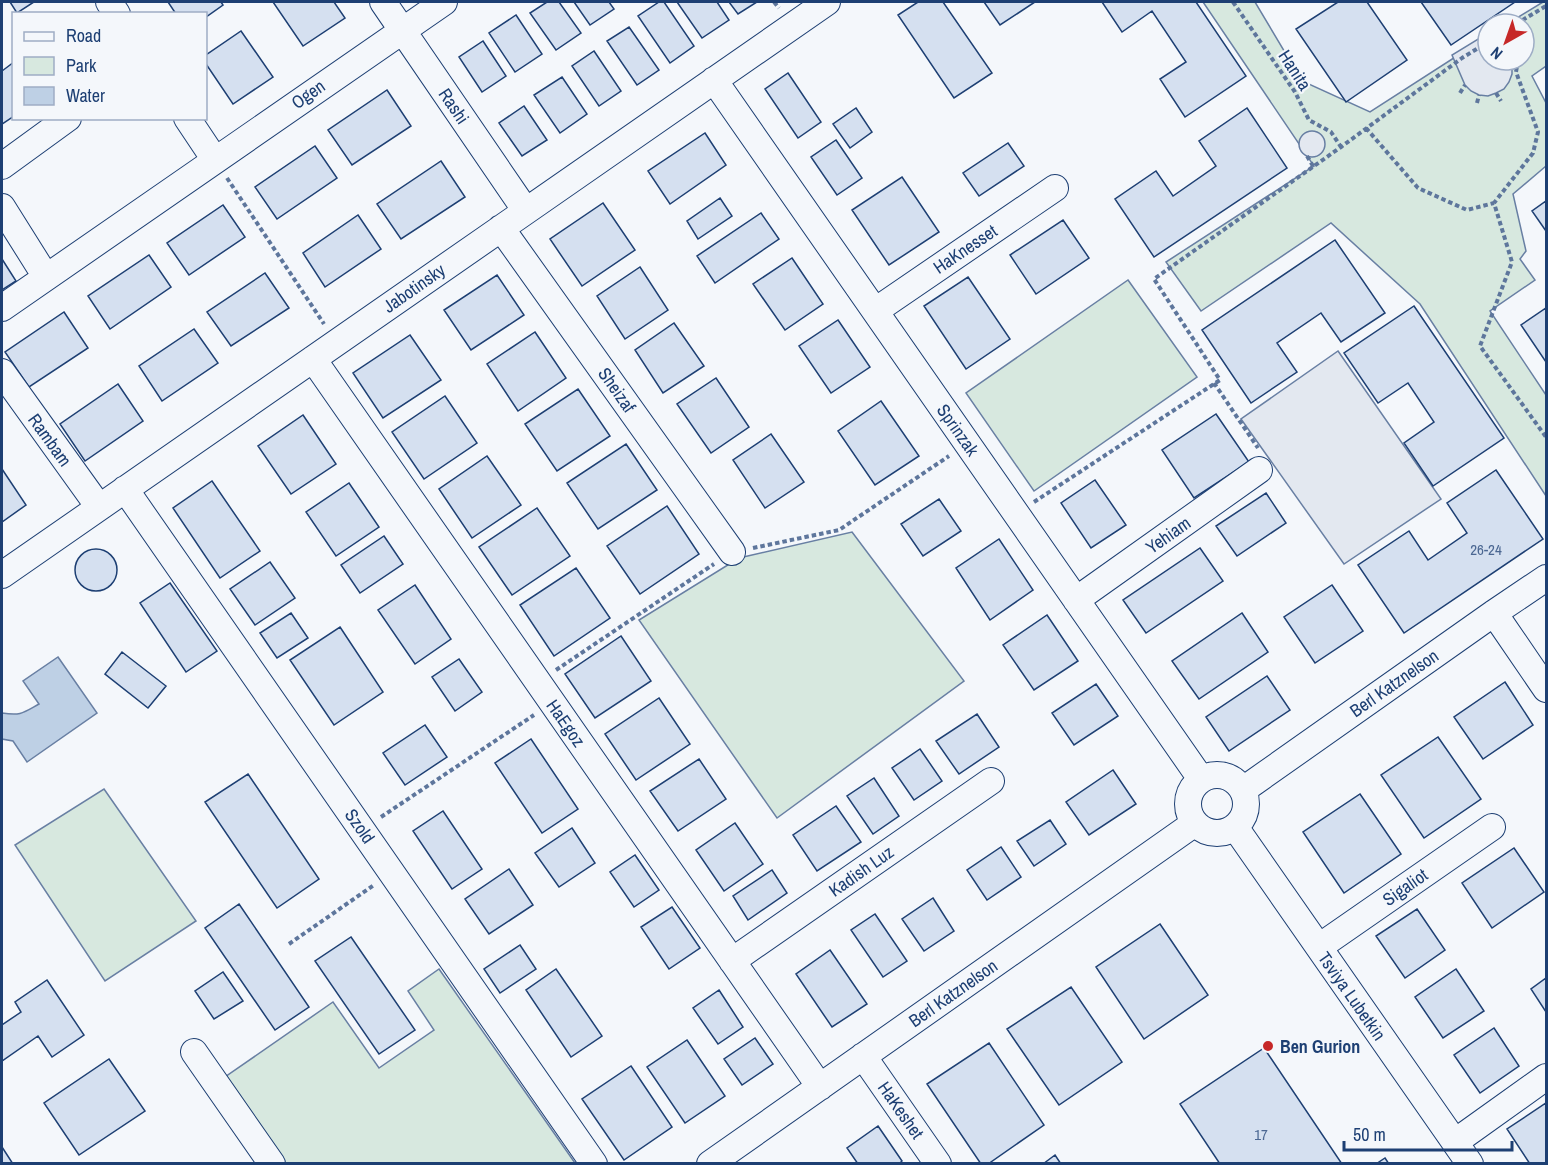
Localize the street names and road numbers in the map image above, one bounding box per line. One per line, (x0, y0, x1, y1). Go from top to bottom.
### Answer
street label: Hanita (1273, 45, 1317, 95)
street label: Ogen (286, 73, 330, 115)
street label: Rashi (433, 83, 475, 129)
street label: HaKnesset (928, 218, 1002, 280)
street label: Jabotinsky (378, 257, 451, 318)
street label: Sheizaf (592, 362, 642, 418)
street label: Sprinzak (931, 399, 985, 462)
street label: Rambam (22, 408, 78, 472)
street label: Yehiam (1140, 511, 1196, 559)
street label: Berl Katznelson (1344, 643, 1444, 723)
street label: HaEgoz (541, 694, 591, 752)
street label: Szold (339, 804, 381, 848)
street label: Kadish Luz (824, 840, 898, 902)
street label: Sigaliot (1377, 862, 1433, 912)
street label: Tsviya Lubetkin (1312, 947, 1392, 1045)
street label: Berl Katznelson (903, 953, 1003, 1033)
street label: HaKeshet (872, 1076, 930, 1144)

